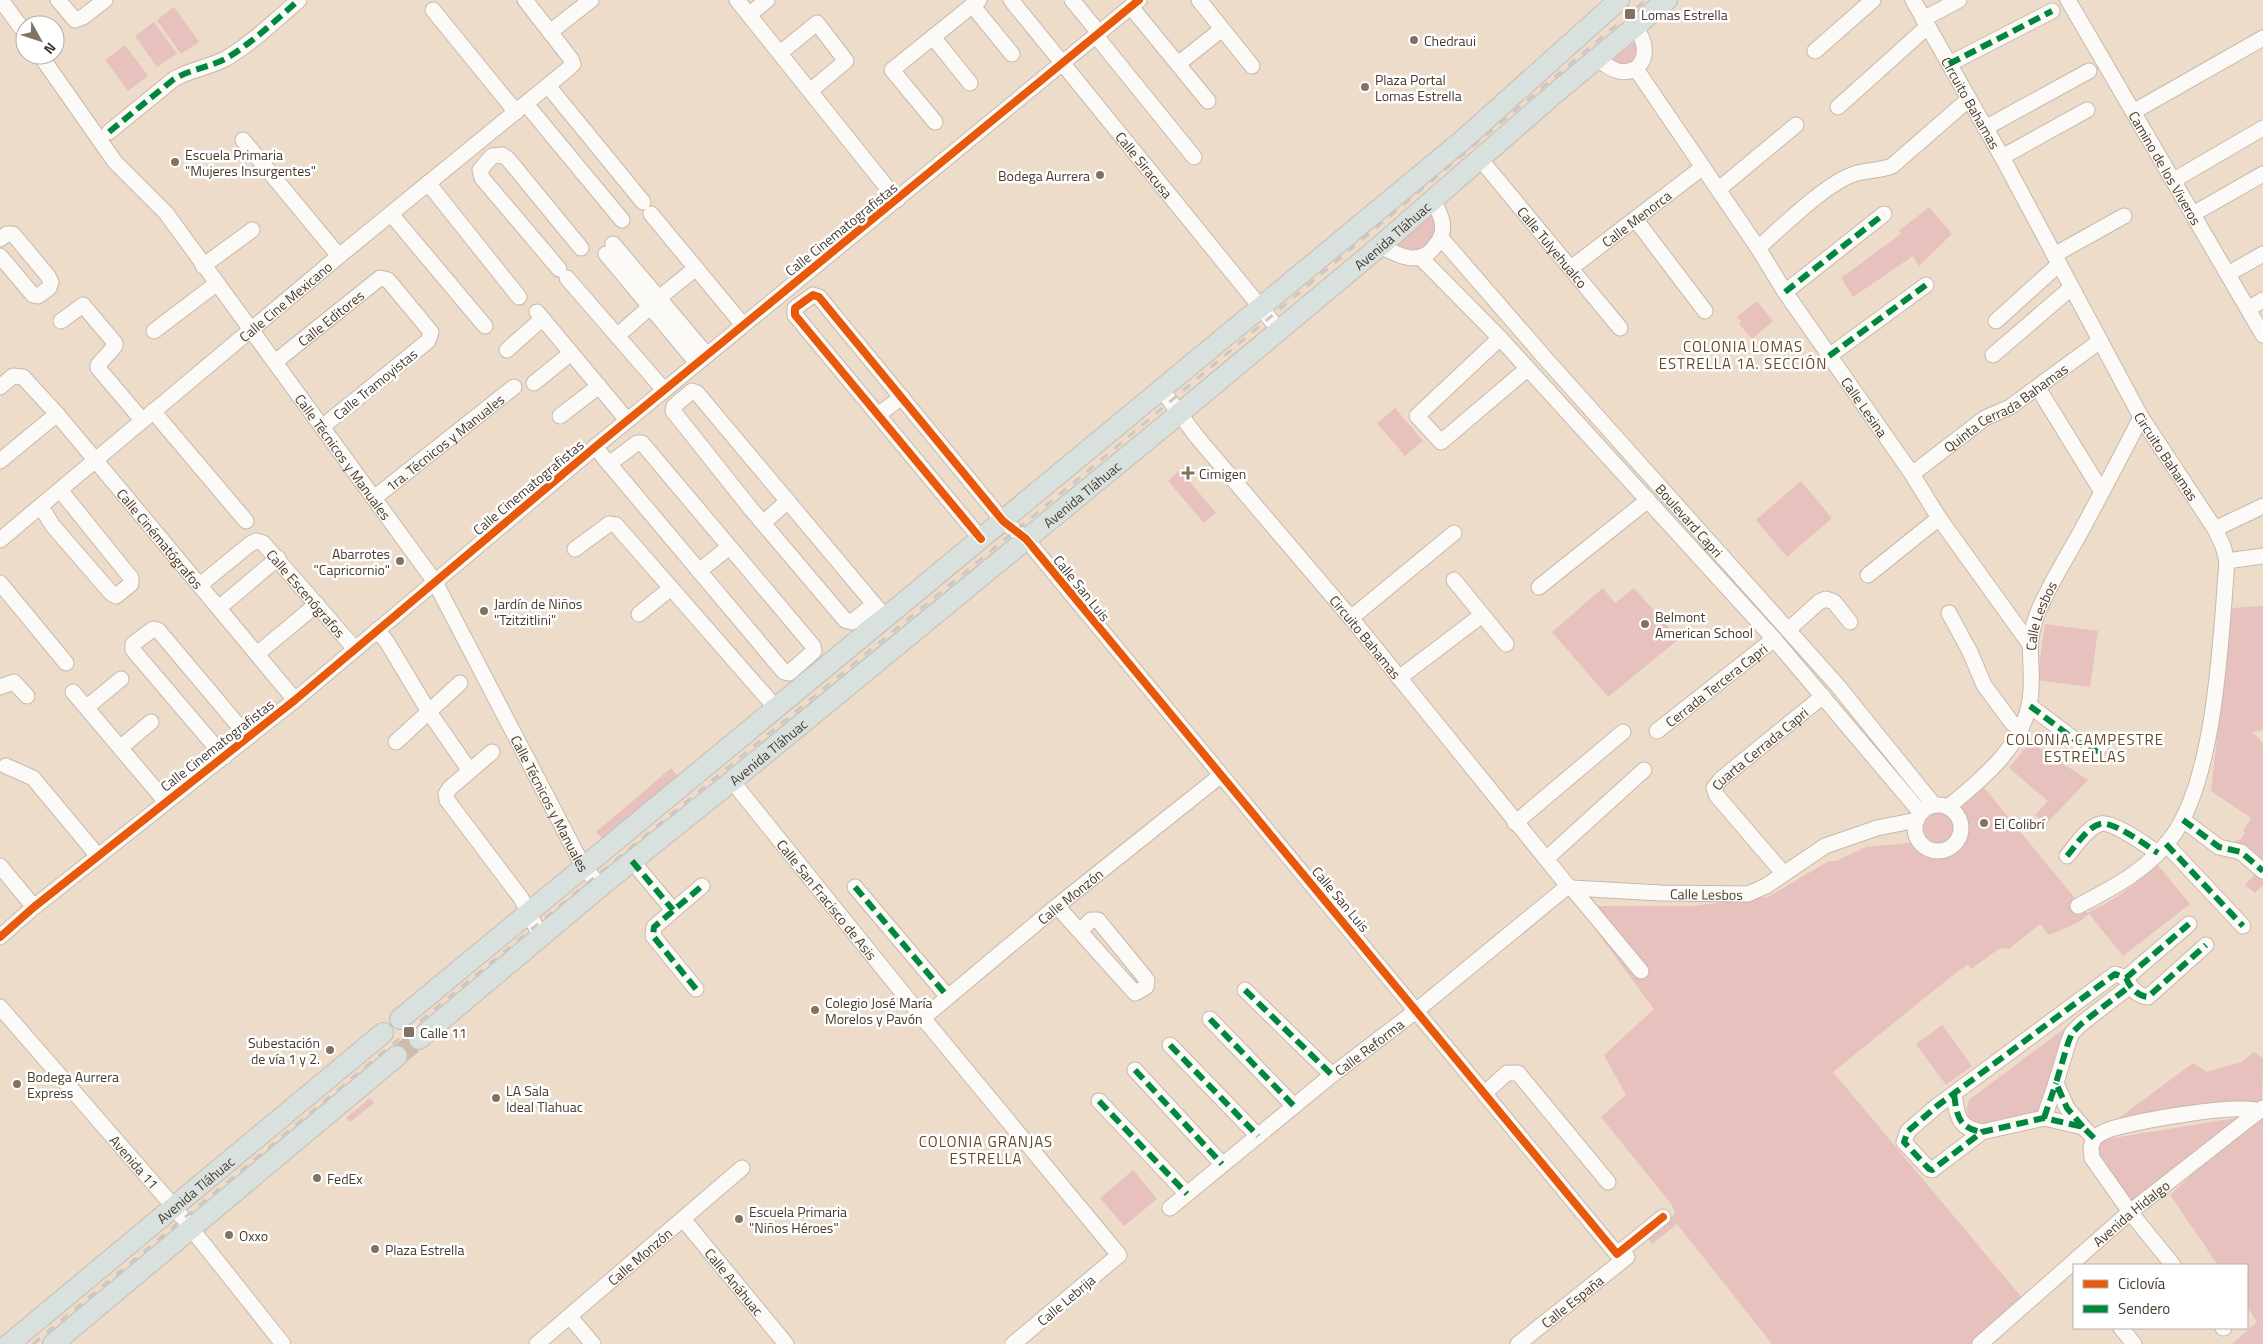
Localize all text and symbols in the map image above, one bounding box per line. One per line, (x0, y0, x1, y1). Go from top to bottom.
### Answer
place label: Lomas Estrella (1641, 4, 1728, 25)
marker: Lomas Estrella (1623, 7, 1637, 21)
north arrow (15, 15, 65, 65)
place label: Chedraui (1424, 30, 1476, 51)
marker: Chedraui (1408, 34, 1420, 46)
text: N (39, 38, 62, 59)
street label: Circuito Bahamas (1937, 53, 2006, 153)
place label: Plaza Portal Lomas Estrella (1375, 69, 1462, 106)
marker: Plaza Portal Lomas Estrella (1359, 81, 1371, 93)
street label: Camino de los Viveros (2124, 107, 2207, 229)
street label: Calle Siracusa (1111, 127, 1178, 203)
place label: Escuela Primaria "Mujeres Insurgentes" (185, 144, 316, 181)
marker: Escuela Primaria "Mujeres Insurgentes" (169, 156, 181, 168)
place label: Bodega Aurrera (998, 165, 1090, 186)
marker: Bodega Aurrera (1094, 169, 1106, 181)
street label: Calle Cinematografistas (780, 177, 902, 281)
street label: Calle Menorca (1597, 185, 1675, 252)
street label: Avenida Tláhuac (1349, 196, 1435, 274)
street label: Calle Tulyehualco (1513, 202, 1593, 292)
street label: Calle Cine Mexicano (234, 256, 336, 346)
street label: Calle Editores (293, 284, 368, 351)
district label: COLONIA LOMAS ESTRELLA 1A. SECCIÓN (1659, 335, 1827, 375)
street label: Calle Tramoyistas (328, 343, 422, 425)
street label: Quinta Cerrada Bahamas (1939, 358, 2072, 457)
street label: Calle Lesina (1837, 372, 1893, 441)
street label: 1ra. Técnicos y Manuales (381, 388, 508, 496)
street label: Calle Técnicos y Manuales (290, 389, 397, 524)
street label: Circuito Bahamas (2130, 408, 2204, 505)
street label: Calle Cinematografistas (468, 434, 588, 540)
street label: Avenida Tláhuac (1038, 455, 1125, 532)
place label: Cimigen (1199, 463, 1246, 484)
marker: Cimigen (1181, 466, 1195, 480)
street label: Boulevard Capri (1651, 479, 1728, 561)
street label: Calle Cinématógrafos (112, 483, 209, 593)
place label: Abarrotes "Capricornio" (314, 543, 390, 580)
street label: Calle Escenógrafos (262, 544, 351, 642)
street label: Calle San Luis (1049, 550, 1115, 626)
marker: Abarrotes "Capricornio" (394, 555, 406, 567)
street label: Calle Lesbos (2020, 577, 2062, 651)
street label: Circuito Bahamas (1325, 590, 1406, 683)
place label: Jardín de Niños "Tzitzitlini" (494, 593, 582, 630)
marker: Jardín de Niños "Tzitzitlini" (478, 605, 490, 617)
place label: Belmont American School (1655, 606, 1753, 643)
marker: Belmont American School (1639, 618, 1651, 630)
street label: Cerrada Tercera Capri (1660, 638, 1771, 731)
street label: Calle Cinematografistas (156, 694, 278, 796)
street label: Cuarta Cerrada Capri (1706, 702, 1813, 794)
street label: Avenida Tláhuac (724, 713, 811, 790)
district label: COLONIA CAMPESTRE ESTRELLAS (2006, 728, 2164, 768)
street label: Calle Técnicos y Manuales (506, 731, 595, 875)
place label: El Colibrí (1994, 813, 2045, 834)
marker: El Colibrí (1978, 817, 1990, 829)
street label: Calle San Fracisco de Asis (772, 834, 883, 964)
street label: Calle San Luis (1307, 862, 1375, 936)
street label: Calle Monzón (1032, 863, 1107, 929)
street label: Calle Lesbos (1670, 883, 1743, 904)
place label: Colegio José María Morelos y Pavón (825, 992, 933, 1029)
marker: Colegio José María Morelos y Pavón (809, 1004, 821, 1016)
street label: Calle Reforma (1330, 1013, 1408, 1080)
place label: Calle 11 (420, 1022, 467, 1043)
marker: Calle 11 (402, 1025, 416, 1039)
place label: Subestación de vía 1 y 2. (248, 1032, 320, 1069)
marker: Subestación de vía 1 y 2. (324, 1044, 336, 1056)
place label: Bodega Aurrera Express (27, 1066, 119, 1103)
marker: Bodega Aurrera Express (11, 1078, 23, 1090)
place label: LA Sala Ideal Tlahuac (506, 1080, 583, 1117)
marker: LA Sala Ideal Tlahuac (490, 1092, 502, 1104)
street label: Avenida 11 (105, 1130, 164, 1193)
district label: COLONIA GRANJAS ESTRELLA (919, 1130, 1053, 1170)
street label: Avenida Tláhuac (152, 1151, 239, 1228)
place label: FedEx (327, 1168, 363, 1189)
marker: FedEx (311, 1172, 323, 1184)
street label: Avenida Hidalgo (2088, 1174, 2174, 1251)
place label: Escuela Primaria "Niños Héroes" (749, 1201, 847, 1238)
marker: Escuela Primaria "Niños Héroes" (733, 1213, 745, 1225)
street label: Calle Monzón (603, 1222, 676, 1290)
place label: Oxxo (239, 1225, 268, 1246)
marker: Oxxo (223, 1229, 235, 1241)
place label: Plaza Estrella (385, 1239, 464, 1260)
marker: Plaza Estrella (369, 1243, 381, 1255)
street label: Calle Anáhuac (700, 1243, 769, 1320)
legend (2073, 1264, 2248, 1329)
street label: Calle Lebrija (1032, 1269, 1100, 1331)
street label: Calle España (1536, 1270, 1608, 1332)
text: Ciclovía (2118, 1272, 2166, 1295)
text: Sendero (2118, 1297, 2170, 1320)

